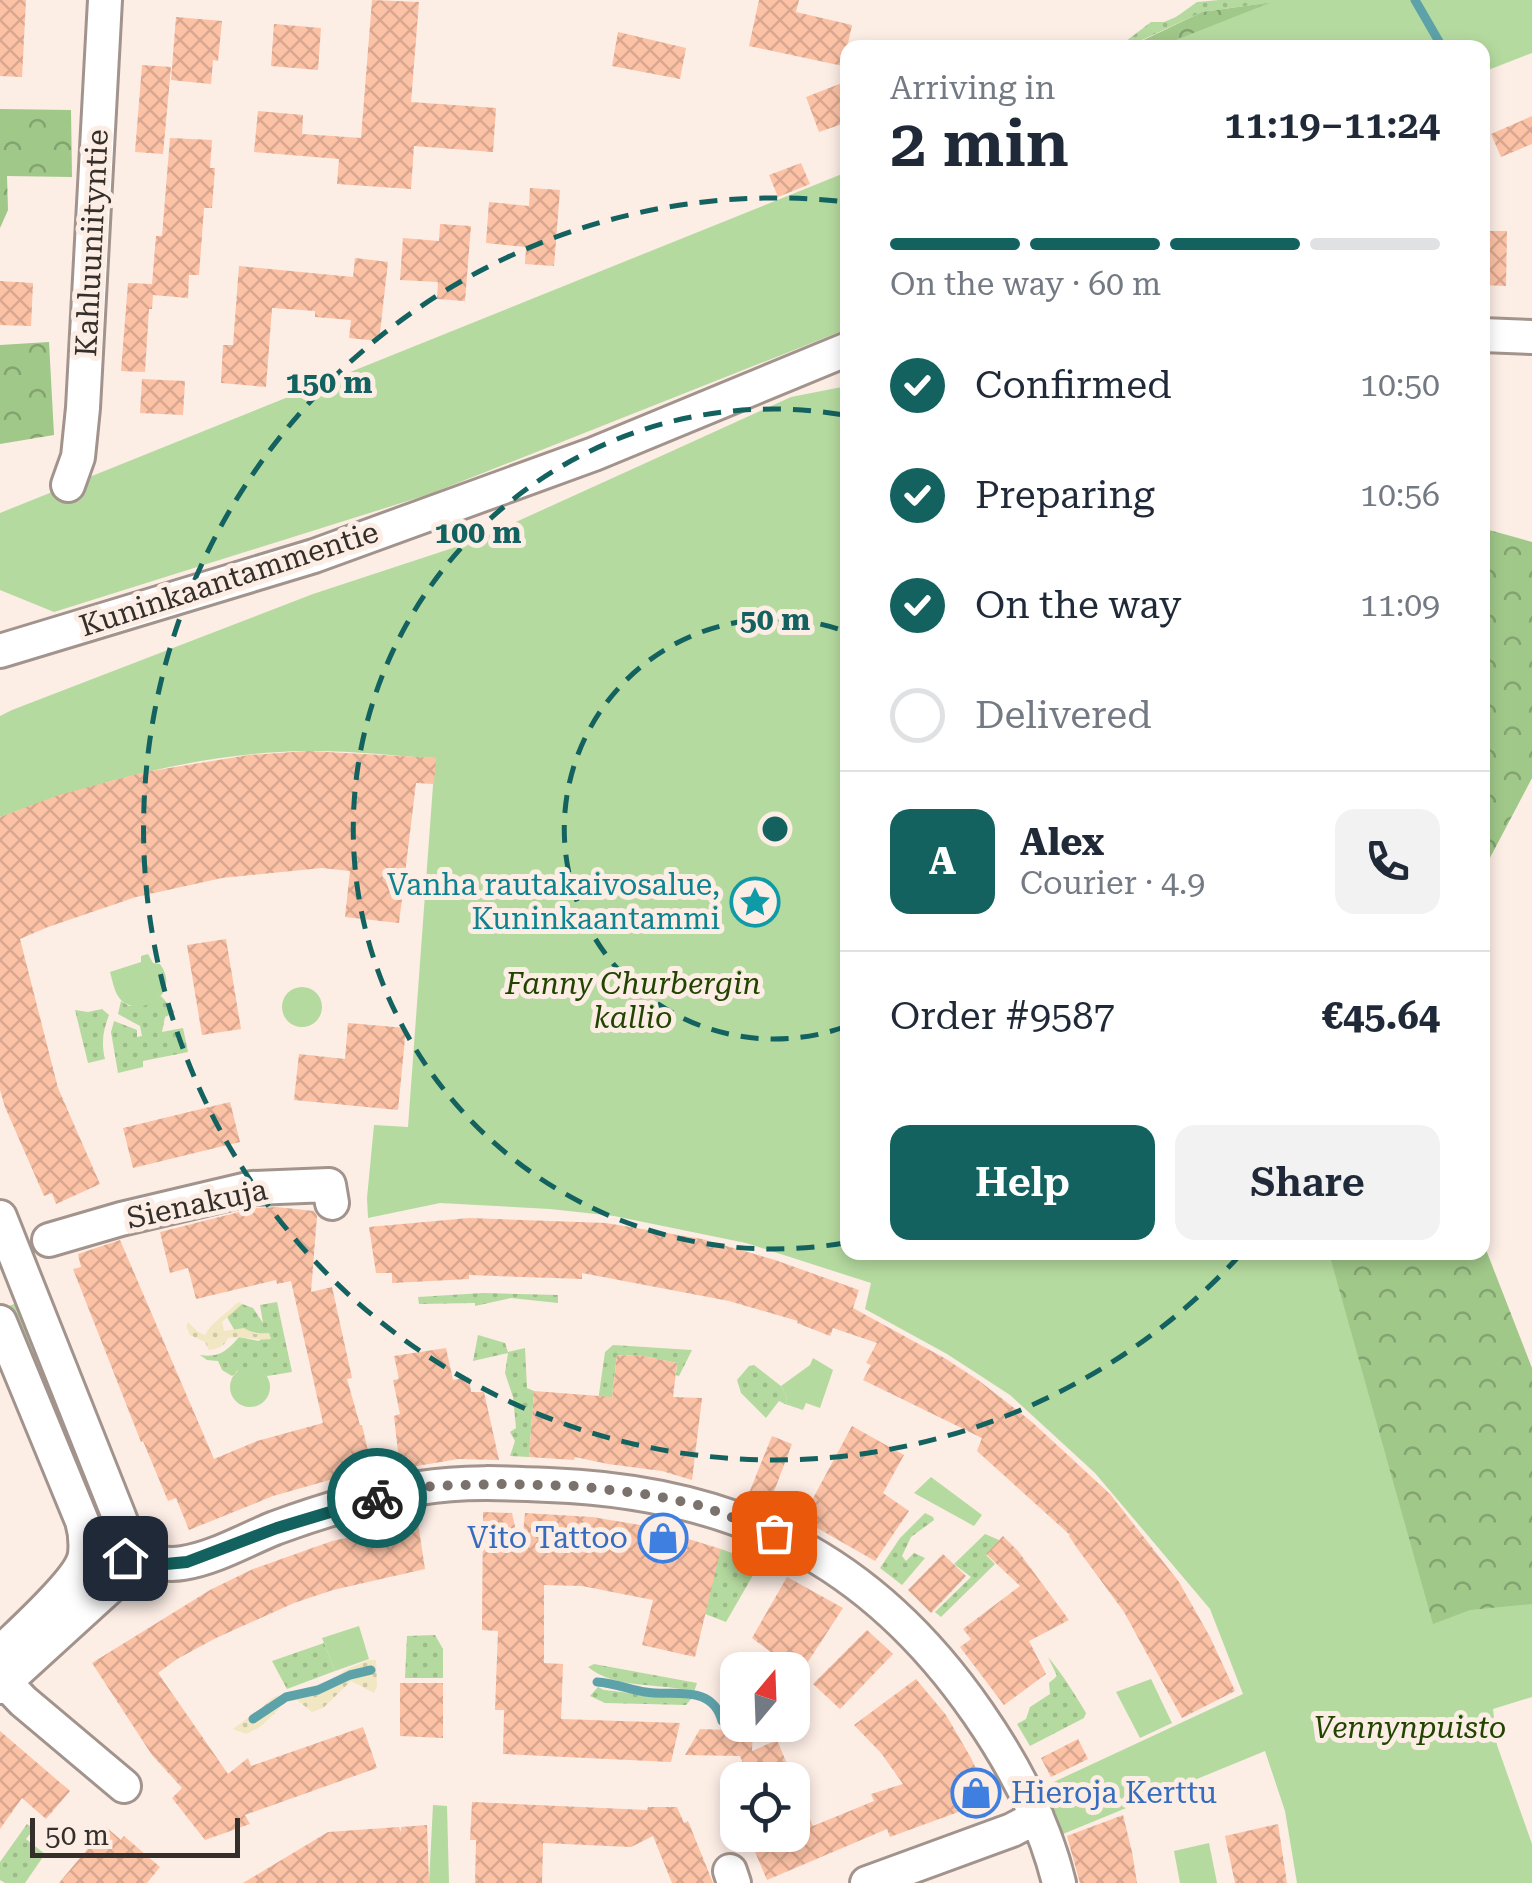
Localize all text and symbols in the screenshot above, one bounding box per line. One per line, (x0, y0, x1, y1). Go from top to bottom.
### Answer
text: Arriving in (890, 69, 1055, 107)
text: 11:19–11:24 (1224, 103, 1440, 147)
text: 2 min (890, 106, 1069, 182)
street label: Kahluuniityntie (68, 128, 115, 358)
text: On the way · 60 m (890, 265, 1161, 303)
icon: check (890, 358, 945, 413)
text: Confirmed (975, 363, 1172, 407)
text: 150 m (286, 365, 373, 400)
text: 10:50 (1360, 366, 1440, 404)
icon: check (890, 468, 945, 523)
text: Preparing (975, 473, 1155, 517)
text: 10:56 (1360, 476, 1440, 514)
street label: Kuninkaantammentie (75, 514, 383, 643)
text: 100 m (435, 515, 522, 550)
icon: check (890, 578, 945, 633)
text: On the way (975, 583, 1181, 627)
text: 11:09 (1360, 586, 1440, 624)
text: 50 m (740, 602, 810, 637)
text: Delivered (975, 693, 1152, 737)
button: phone (1335, 809, 1440, 914)
centre of rings (757, 811, 793, 847)
text: Alex (1020, 820, 1104, 864)
text: A (929, 839, 956, 883)
text: Courier · 4.9 (1020, 864, 1205, 902)
place label: Vanha rautakaivosalue, Kuninkaantammi (387, 867, 720, 936)
place icon: Vanha rautakaivosalue, Kuninkaantammi (729, 876, 781, 928)
park label: Fanny Churbergin kallio (504, 966, 761, 1035)
text: Order #9587 (890, 994, 1115, 1038)
text: €45.64 (1322, 994, 1440, 1038)
button: Help (890, 1125, 1155, 1240)
button: Share (1175, 1125, 1440, 1240)
street label: Sienakuja (123, 1172, 270, 1235)
courier (327, 1448, 427, 1548)
icon: bike (350, 1471, 405, 1526)
pin (732, 1491, 817, 1576)
icon: bag (747, 1506, 802, 1561)
shop icon: Vito Tattoo (637, 1512, 689, 1564)
pin (83, 1516, 168, 1601)
place label: Vito Tattoo (467, 1520, 628, 1555)
icon: home (98, 1531, 153, 1586)
north arrow (720, 1652, 810, 1742)
map controls (720, 1652, 810, 1852)
park label: Vennynpuisto (1314, 1710, 1506, 1745)
button: locate (720, 1762, 810, 1852)
shop icon: Hieroja Kerttu (950, 1767, 1002, 1819)
place label: Hieroja Kerttu (1011, 1775, 1217, 1810)
scale bar (30, 1813, 240, 1858)
text: 50 m (45, 1819, 109, 1852)

